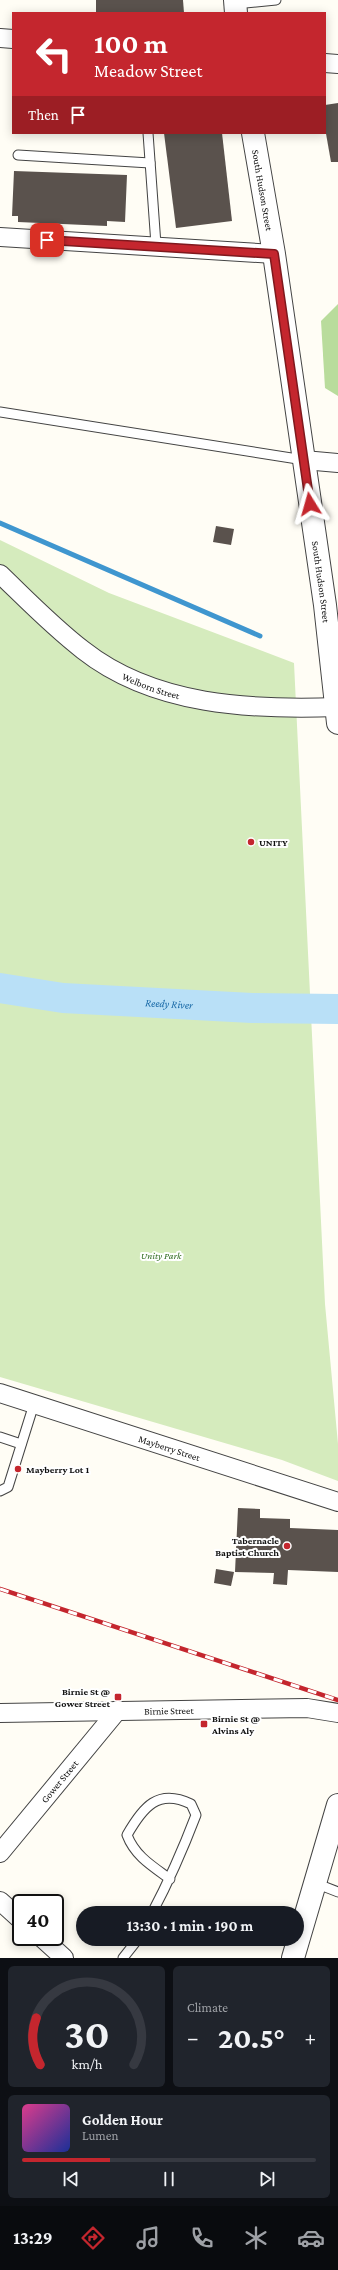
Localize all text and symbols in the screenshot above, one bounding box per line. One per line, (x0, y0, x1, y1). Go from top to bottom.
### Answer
icon: left (28, 28, 80, 80)
text: 100 m (94, 28, 168, 59)
text: Meadow Street (94, 61, 202, 81)
icon: arrive (67, 104, 89, 126)
text: Then (28, 107, 59, 123)
street label: South Hudson Street (250, 149, 275, 232)
pin (30, 223, 64, 257)
icon: arrive (36, 229, 58, 251)
position arrow (289, 483, 331, 525)
street label: South Hudson Street (310, 540, 332, 624)
street label: Welborn Street (121, 670, 182, 701)
marker: UNITY (246, 837, 256, 847)
place label: UNITY (259, 837, 288, 848)
water label: Reedy River (145, 996, 194, 1011)
park label: Unity Park (141, 1250, 182, 1261)
street label: Mayberry Street (137, 1433, 202, 1463)
marker: Mayberry Lot 1 (13, 1464, 23, 1474)
place label: Mayberry Lot 1 (26, 1464, 89, 1475)
place label: Tabernacle Baptist Church (215, 1535, 279, 1558)
marker: Tabernacle Baptist Church (282, 1541, 292, 1551)
place label: Birnie St @ Gower Street (55, 1686, 110, 1709)
marker: Birnie St @ Gower Street (113, 1692, 123, 1702)
street label: Birnie Street (144, 1704, 194, 1716)
place label: Birnie St @ Alvins Aly (211, 1713, 261, 1736)
marker: Birnie St @ Alvins Aly (199, 1719, 209, 1729)
street label: Gower Street (38, 1757, 80, 1805)
speed limit sign: 40 (12, 1894, 64, 1946)
text: 13:30 · 1 min · 190 m (127, 1918, 253, 1934)
text: Climate (187, 2000, 228, 2015)
text: 30 (64, 2010, 109, 2056)
text: 20.5° (218, 2021, 285, 2054)
text: − (187, 2025, 199, 2050)
text: + (304, 2025, 316, 2050)
text: km/h (71, 2055, 102, 2071)
text: Golden Hour (82, 2112, 163, 2128)
text: Lumen (82, 2128, 118, 2143)
icon: previous (60, 2168, 82, 2190)
icon: pause (158, 2168, 180, 2190)
icon: next (256, 2168, 278, 2190)
icon: directions (79, 2224, 107, 2252)
icon: music (134, 2224, 162, 2252)
icon: phone (188, 2224, 216, 2252)
icon: climate (242, 2224, 270, 2252)
icon: car (297, 2224, 325, 2252)
text: 13:29 (13, 2228, 53, 2248)

